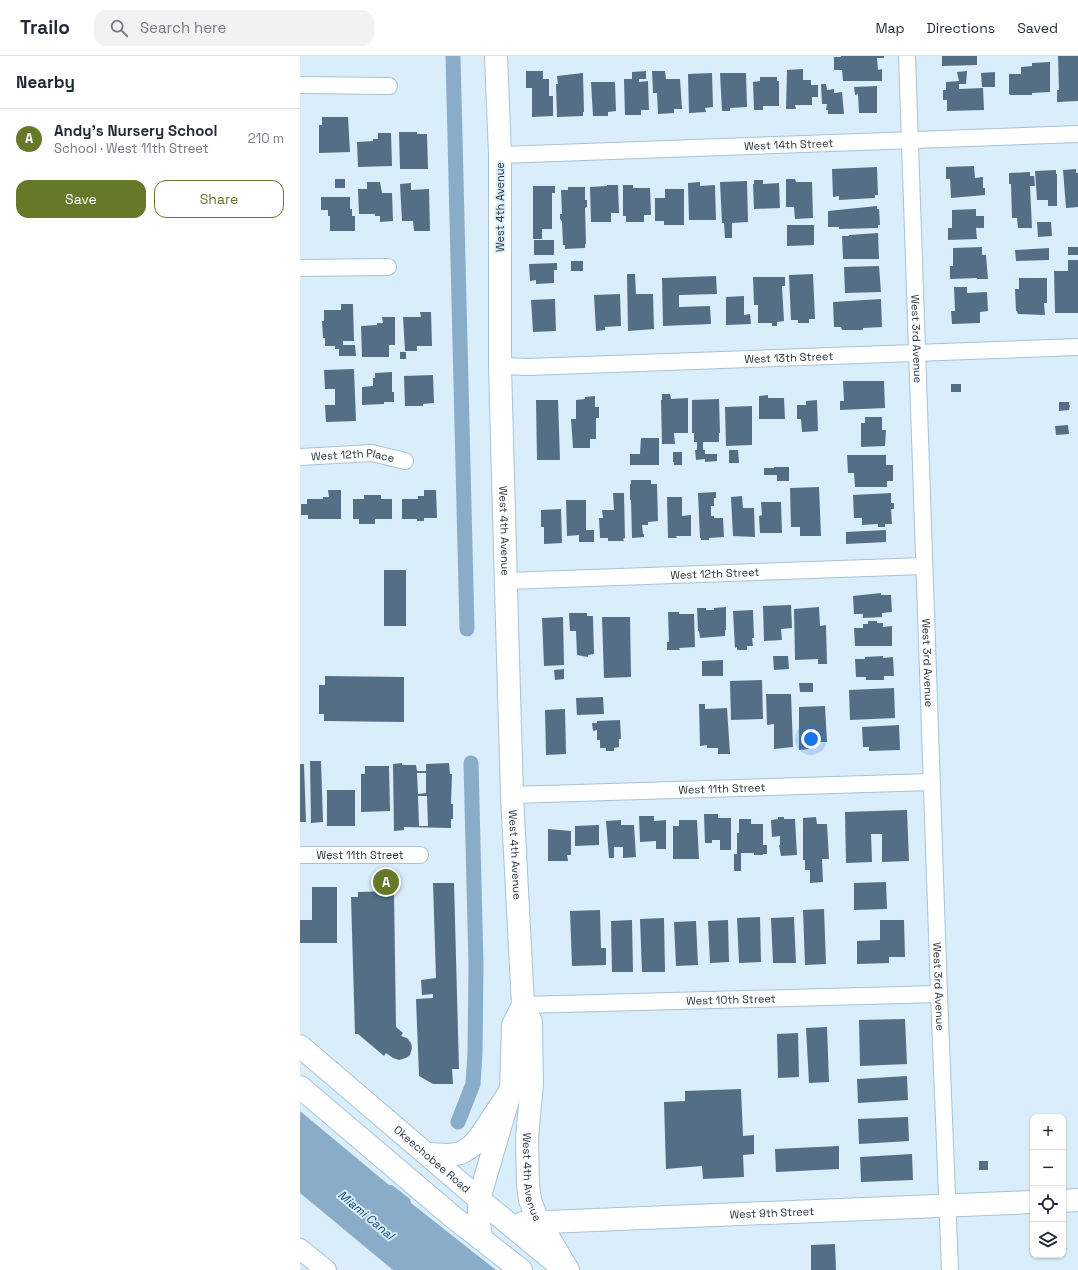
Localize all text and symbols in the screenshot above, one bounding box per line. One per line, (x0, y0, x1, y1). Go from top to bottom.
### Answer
search box (94, 10, 374, 46)
text: Trailo (20, 15, 70, 40)
icon: search (108, 17, 130, 39)
text: Search here (140, 18, 226, 37)
text: Map (875, 19, 905, 37)
text: Directions (927, 19, 995, 37)
text: Saved (1017, 19, 1058, 37)
text: Nearby (16, 71, 75, 93)
text: Andy's Nursery School (54, 121, 218, 140)
text: A (25, 130, 33, 147)
text: 210 m (248, 130, 284, 147)
street label: West 14th Street (744, 136, 834, 153)
text: School · West 11th Street (54, 140, 209, 157)
street label: West 4th Avenue (493, 162, 507, 252)
button: Save (16, 180, 146, 218)
button: Share (154, 180, 284, 218)
street label: West 3rd Avenue (908, 294, 925, 383)
street label: West 13th Street (744, 349, 834, 366)
street label: West 12th Place (311, 446, 396, 465)
street label: West 4th Avenue (496, 486, 513, 576)
street label: West 12th Street (670, 565, 760, 582)
street label: West 3rd Avenue (919, 618, 936, 707)
your location (801, 729, 821, 749)
street label: West 11th Street (678, 780, 766, 797)
street label: West 4th Avenue (506, 809, 524, 900)
street label: West 11th Street (316, 848, 404, 862)
pin: A (373, 867, 399, 897)
street label: West 3rd Avenue (930, 942, 947, 1031)
street label: West 10th Street (686, 991, 776, 1008)
map controls (1030, 1114, 1066, 1258)
button: + (1030, 1114, 1066, 1150)
street label: Okeechobee Road (391, 1122, 473, 1196)
street label: West 4th Avenue (520, 1132, 545, 1224)
button: − (1030, 1150, 1066, 1186)
button: locate (1030, 1186, 1066, 1222)
water label: Miami Canal (335, 1187, 399, 1244)
street label: West 9th Street (729, 1204, 814, 1221)
button: layers (1030, 1222, 1066, 1258)

